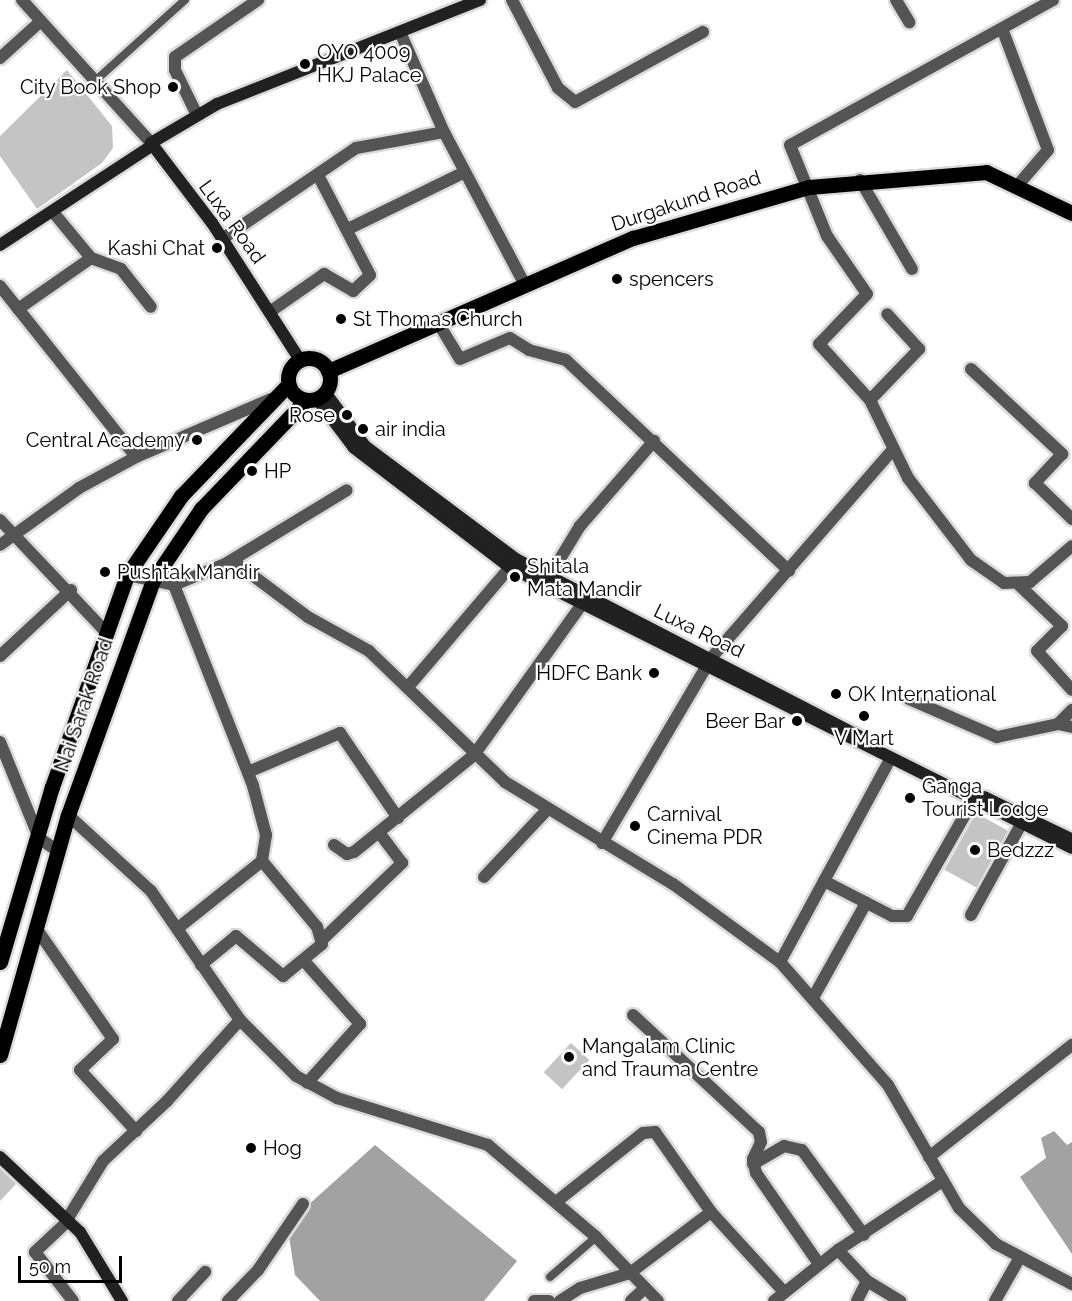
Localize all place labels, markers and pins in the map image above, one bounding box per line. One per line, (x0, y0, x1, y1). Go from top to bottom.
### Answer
place label: OYO 4009 HKJ Palace (317, 40, 422, 87)
marker: OYO 4009 HKJ Palace (298, 57, 312, 71)
place label: City Book Shop (19, 75, 161, 99)
marker: City Book Shop (166, 80, 180, 94)
place label: Kashi Chat (108, 236, 205, 260)
marker: Kashi Chat (210, 241, 224, 255)
place label: spencers (629, 267, 714, 291)
marker: spencers (610, 272, 624, 286)
place label: St Thomas Church (353, 307, 523, 331)
marker: St Thomas Church (334, 312, 348, 326)
place label: Rose (289, 403, 335, 427)
marker: Rose (340, 408, 354, 422)
place label: air india (375, 417, 446, 441)
marker: air india (356, 422, 370, 436)
place label: Central Academy (25, 428, 185, 452)
marker: Central Academy (190, 433, 204, 447)
place label: HP (264, 459, 291, 483)
marker: HP (245, 464, 259, 478)
place label: Shitala Mata Mandir (527, 554, 642, 601)
place label: Pushtak Mandir (117, 560, 260, 584)
marker: Pushtak Mandir (98, 565, 112, 579)
marker: Shitala Mata Mandir (508, 570, 522, 584)
place label: HDFC Bank (536, 661, 642, 685)
marker: HDFC Bank (647, 666, 661, 680)
place label: OK International (848, 682, 996, 706)
marker: OK International (829, 687, 843, 701)
place label: Beer Bar (705, 709, 785, 733)
marker: V Mart (857, 709, 871, 723)
marker: Beer Bar (790, 714, 804, 728)
place label: V Mart (834, 726, 894, 750)
place label: Ganga Tourist Lodge (922, 774, 1048, 821)
marker: Ganga Tourist Lodge (903, 791, 917, 805)
place label: Carnival Cinema PDR (647, 802, 763, 849)
marker: Carnival Cinema PDR (628, 819, 642, 833)
place label: Bedzzz (987, 838, 1054, 862)
marker: Bedzzz (968, 843, 982, 857)
place label: Mangalam Clinic and Trauma Centre (582, 1034, 759, 1081)
marker: Mangalam Clinic and Trauma Centre (560, 1048, 578, 1066)
place label: Hog (263, 1136, 302, 1160)
marker: Hog (244, 1141, 258, 1155)

